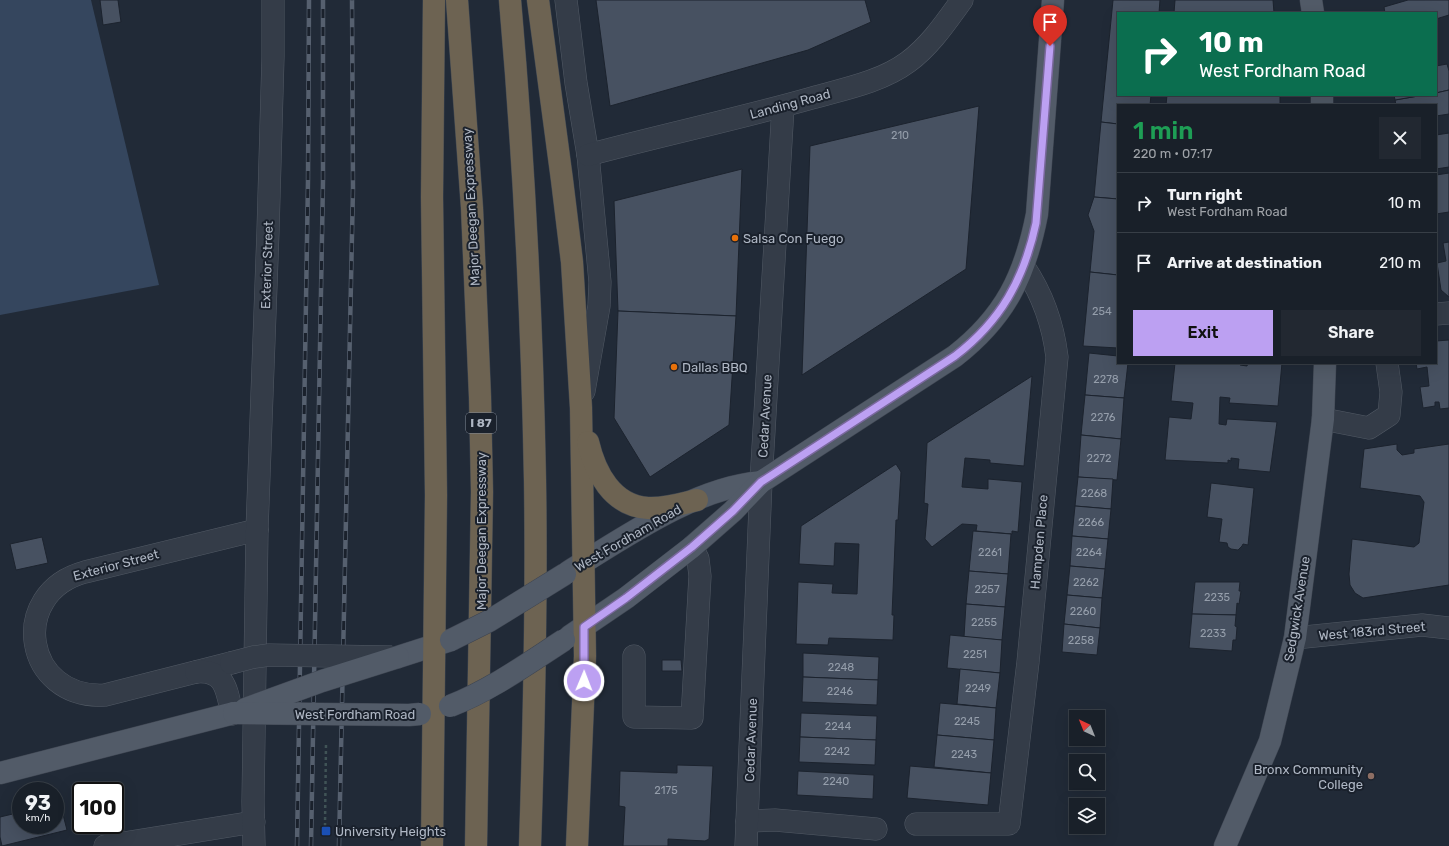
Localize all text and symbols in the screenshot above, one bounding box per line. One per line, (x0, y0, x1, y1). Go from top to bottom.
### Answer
pin (1033, 5, 1067, 46)
icon: arrive (1039, 11, 1061, 33)
text: 10 m (1199, 26, 1264, 59)
icon: right (1133, 28, 1185, 80)
text: West Fordham Road (1199, 60, 1366, 82)
street label: Landing Road (748, 86, 832, 123)
text: 1 min (1133, 117, 1193, 145)
button: close (1379, 117, 1421, 159)
street label: Major Deegan Expressway (459, 128, 484, 286)
house number: 210 (891, 129, 909, 142)
text: 220 m · 07:17 (1133, 146, 1212, 161)
text: Turn right (1167, 186, 1242, 204)
icon: right (1133, 192, 1155, 214)
text: 10 m (1388, 194, 1421, 212)
text: West Fordham Road (1167, 204, 1287, 219)
street label: Exterior Street (258, 221, 276, 309)
place label: Salsa Con Fuego (743, 231, 843, 247)
marker: Salsa Con Fuego (730, 233, 740, 243)
icon: arrive (1133, 252, 1155, 274)
text: Arrive at destination (1167, 254, 1322, 272)
text: 210 m (1379, 254, 1421, 272)
house number: 254 (1092, 305, 1112, 318)
button: Exit (1133, 310, 1273, 356)
button: Share (1281, 310, 1421, 356)
place label: Dallas BBQ (682, 360, 748, 375)
marker: Dallas BBQ (669, 362, 679, 372)
house number: 2278 (1093, 373, 1119, 386)
street label: Cedar Avenue (755, 374, 775, 458)
house number: 2276 (1091, 411, 1116, 424)
road number: I 87 (466, 413, 496, 433)
street label: Major Deegan Expressway (474, 452, 490, 610)
house number: 2272 (1086, 452, 1112, 465)
house number: 2268 (1081, 487, 1107, 500)
street label: Hampden Place (1027, 494, 1051, 590)
street label: West Fordham Road (572, 501, 684, 575)
house number: 2266 (1078, 516, 1104, 529)
street label: Exterior Street (71, 546, 161, 584)
house number: 2261 (978, 546, 1002, 559)
house number: 2264 (1076, 546, 1102, 559)
street label: Sedgwick Avenue (1281, 555, 1314, 663)
house number: 2262 (1073, 576, 1099, 589)
house number: 2257 (974, 583, 1000, 596)
house number: 2235 (1204, 591, 1230, 604)
house number: 2260 (1070, 605, 1096, 618)
house number: 2255 (971, 616, 997, 629)
street label: West 183rd Street (1318, 619, 1426, 643)
house number: 2233 (1200, 627, 1226, 640)
house number: 2258 (1068, 634, 1094, 647)
house number: 2251 (963, 648, 987, 661)
position arrow (563, 660, 605, 702)
house number: 2248 (828, 661, 854, 674)
house number: 2249 (965, 682, 991, 695)
house number: 2246 (827, 685, 853, 698)
street label: Cedar Avenue (742, 698, 760, 782)
street label: West Fordham Road (295, 707, 415, 722)
north arrow (1069, 710, 1105, 746)
map controls (1069, 710, 1105, 834)
house number: 2245 (954, 715, 981, 728)
house number: 2244 (825, 720, 851, 733)
house number: 2242 (824, 745, 850, 758)
house number: 2243 (951, 748, 978, 761)
button: search (1069, 754, 1105, 790)
place label: Bronx Community College (1254, 762, 1363, 793)
marker: Bronx Community College (1366, 771, 1376, 781)
house number: 2240 (823, 775, 849, 788)
speed limit sign: 100 (72, 782, 124, 834)
house number: 2175 (654, 784, 678, 797)
text: 93 (25, 791, 51, 815)
button: layers (1069, 798, 1105, 834)
text: km/h (26, 812, 50, 824)
place label: University Heights (335, 824, 447, 840)
marker: University Heights (320, 825, 332, 837)

